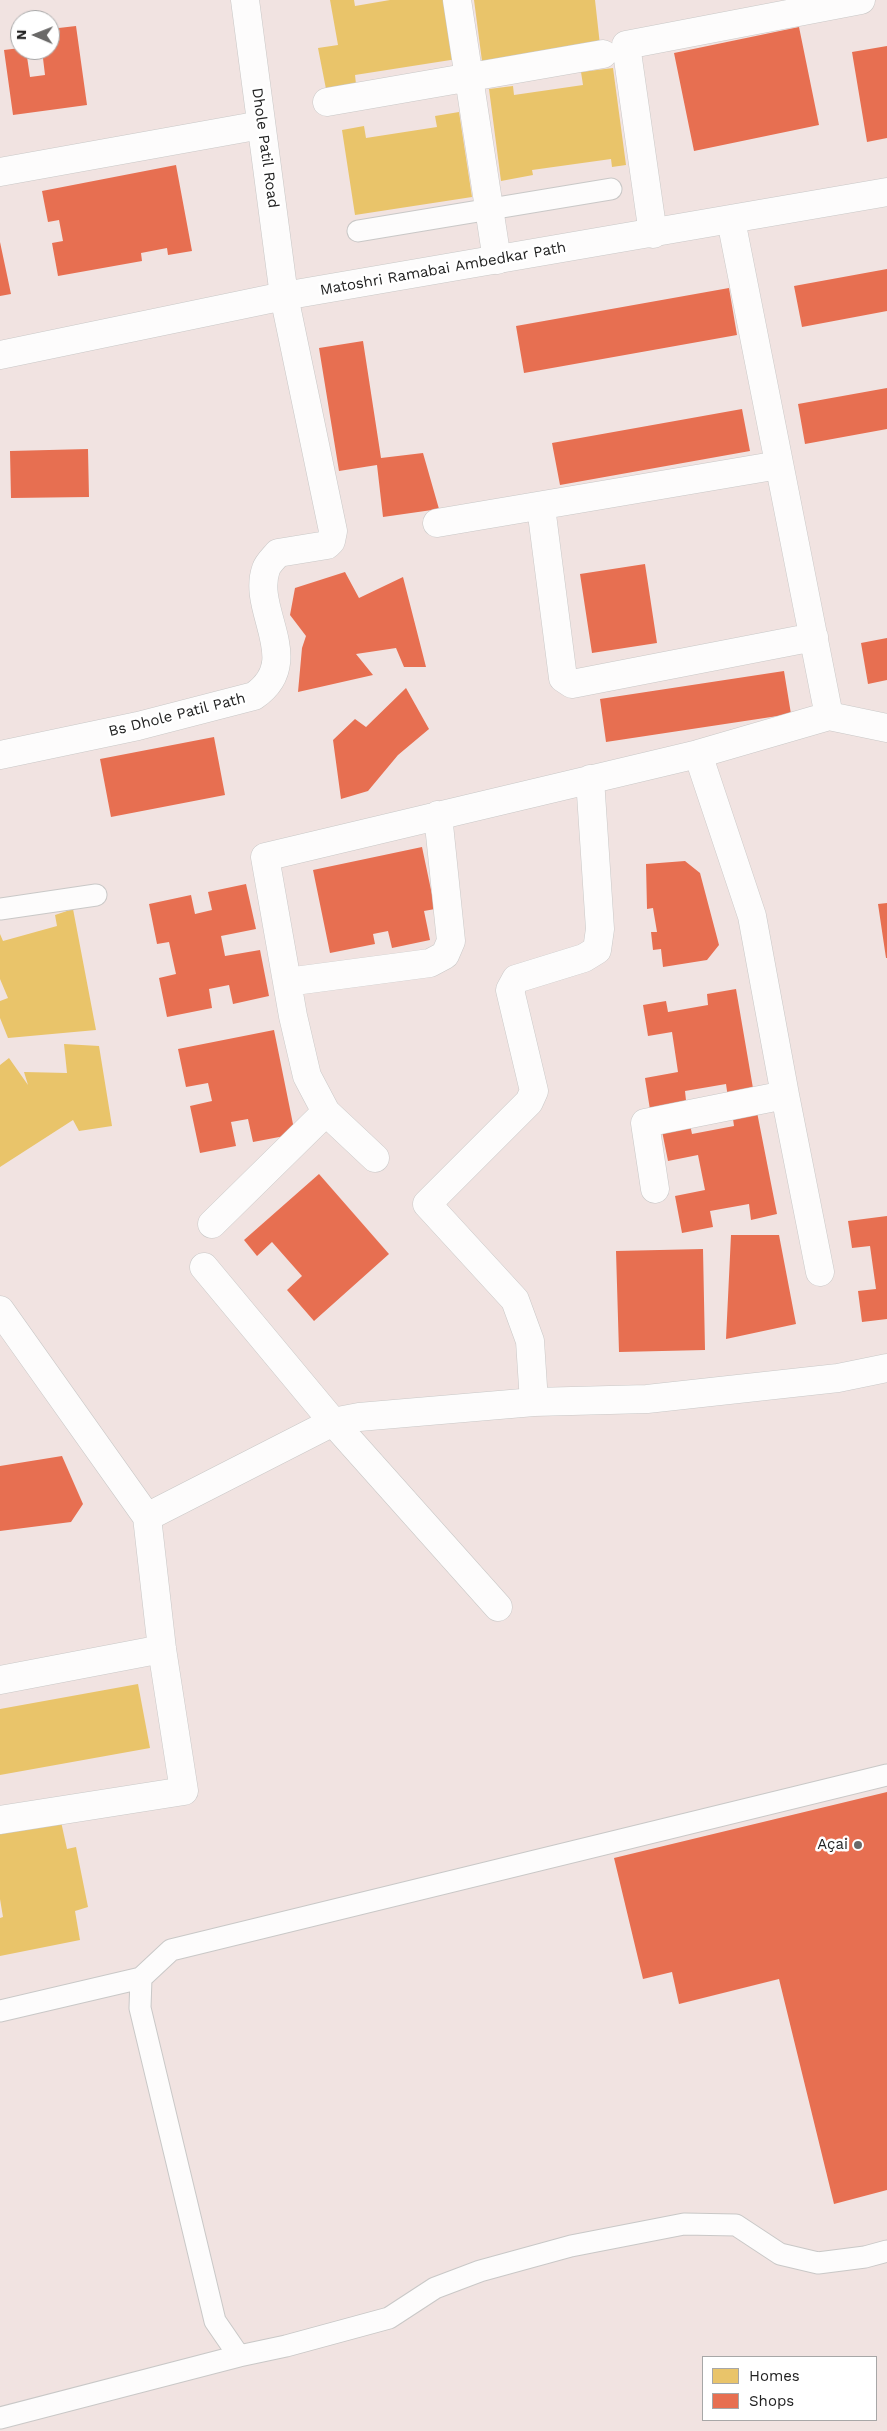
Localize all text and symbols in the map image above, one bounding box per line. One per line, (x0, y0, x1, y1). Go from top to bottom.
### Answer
north arrow (10, 10, 60, 60)
text: N (13, 29, 29, 40)
street label: Dhole Patil Road (248, 87, 282, 209)
street label: Matoshri Ramabai Ambedkar Path (319, 238, 567, 300)
street label: Bs Dhole Patil Path (107, 689, 247, 741)
place label: Açai (817, 1836, 848, 1854)
marker: Açai (852, 1839, 864, 1851)
legend (702, 2356, 877, 2421)
text: Homes (749, 2367, 800, 2385)
text: Shops (749, 2392, 794, 2410)

